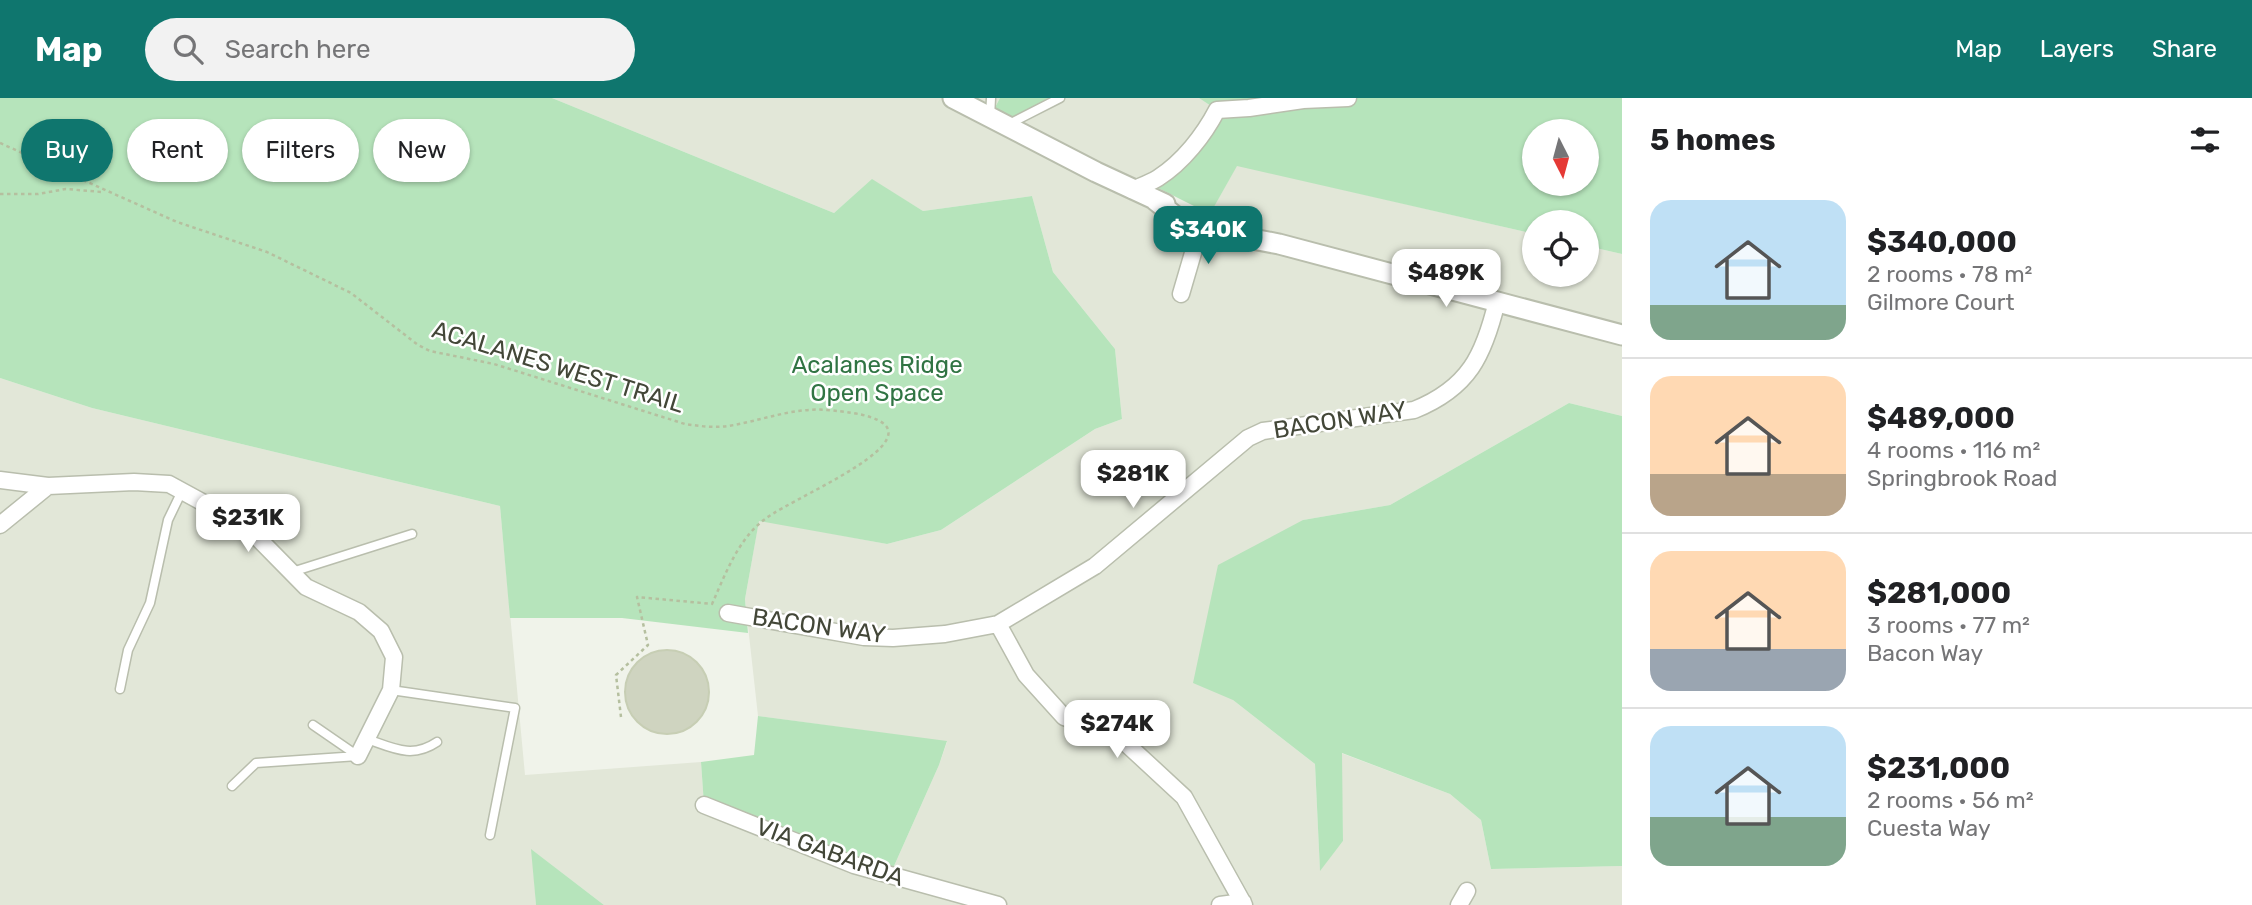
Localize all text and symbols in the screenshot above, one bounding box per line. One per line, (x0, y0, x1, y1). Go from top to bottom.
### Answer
search box (145, 18, 635, 81)
text: Map (35, 30, 103, 69)
icon: search (169, 30, 207, 68)
text: Search here (225, 34, 370, 65)
text: Map (1955, 35, 2002, 63)
text: Layers (2040, 35, 2114, 63)
text: Share (2152, 35, 2217, 63)
chip: Buy (21, 119, 113, 182)
chip: Rent (127, 119, 228, 182)
chip: Filters (242, 119, 359, 182)
chip: New (373, 119, 470, 182)
north arrow (1522, 119, 1600, 196)
map controls (1522, 119, 1599, 287)
icon: filters (2186, 121, 2224, 159)
text: 5 homes (1650, 122, 1776, 158)
pin: $340K (1159, 206, 1257, 266)
button: locate (1522, 210, 1599, 287)
text: $340K (1169, 215, 1247, 243)
text: $340,000 (1867, 224, 2017, 260)
icon: home (1706, 228, 1790, 312)
pin: $489K (1397, 250, 1495, 309)
text: $489K (1408, 258, 1484, 286)
text: 2 rooms · 78 m² (1867, 260, 2032, 288)
text: Gilmore Court (1867, 288, 2015, 316)
street label: ACALANES WEST TRAIL (429, 315, 688, 419)
park label: Acalanes Ridge Open Space (791, 351, 963, 407)
street label: BACON WAY (1271, 396, 1409, 444)
text: $489,000 (1867, 400, 2015, 436)
icon: home (1706, 404, 1790, 488)
text: 4 rooms · 116 m² (1867, 436, 2040, 464)
pin: $281K (1084, 450, 1182, 510)
text: $281K (1097, 459, 1169, 487)
text: Springbrook Road (1867, 464, 2057, 492)
pin: $231K (199, 494, 297, 554)
text: $231K (212, 503, 284, 531)
text: $281,000 (1867, 575, 2011, 611)
icon: home (1706, 579, 1790, 663)
street label: BACON WAY (750, 603, 888, 649)
text: 3 rooms · 77 m² (1867, 611, 2030, 639)
text: Bacon Way (1867, 639, 1983, 667)
pin: $274K (1068, 700, 1166, 760)
text: $274K (1080, 709, 1154, 737)
text: $231,000 (1867, 750, 2010, 786)
icon: home (1706, 754, 1790, 838)
text: 2 rooms · 56 m² (1867, 786, 2034, 814)
street label: VIA GABARDA (752, 812, 908, 892)
text: Cuesta Way (1867, 814, 1991, 842)

